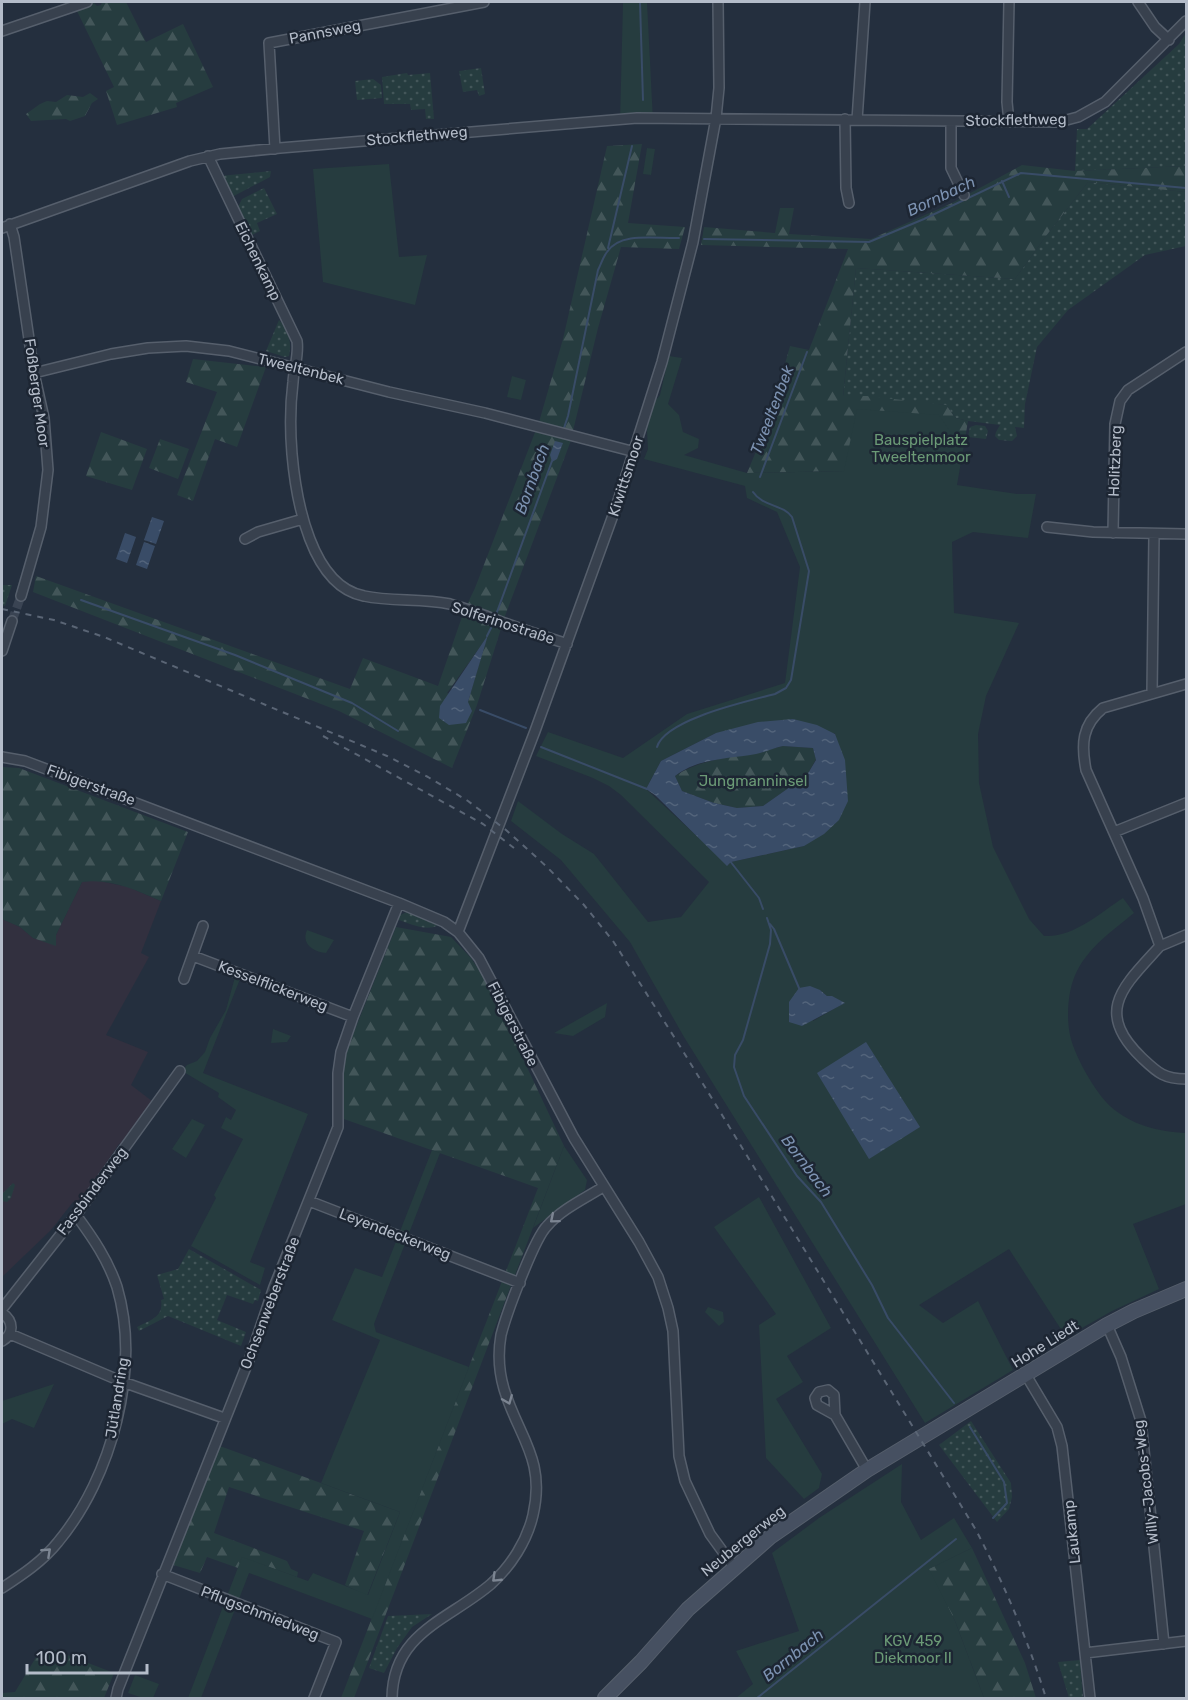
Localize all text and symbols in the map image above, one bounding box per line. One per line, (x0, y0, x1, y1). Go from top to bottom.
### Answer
street label: Pannsweg (288, 16, 362, 48)
street label: Stockflethweg (965, 110, 1067, 130)
street label: Stockflethweg (366, 123, 468, 149)
water label: Bornbach (904, 172, 978, 220)
street label: Eichenkamp (231, 219, 285, 304)
street label: Foßberger Moor (20, 337, 54, 449)
street label: Tweeltenbek (256, 350, 346, 388)
water label: Tweeltenbek (746, 362, 798, 457)
street label: Holitzberg (1105, 425, 1125, 497)
park label: Bauspielplatz Tweeltenmoor (871, 431, 971, 466)
street label: Kiwittsmoor (604, 433, 648, 519)
water label: Bornbach (511, 441, 553, 517)
street label: Solferinostraße (449, 598, 557, 648)
street label: Fibigerstraße (44, 761, 138, 809)
park label: Jungmanninsel (699, 772, 807, 790)
street label: Kesselflickerweg (216, 957, 330, 1015)
street label: Fibigerstraße (484, 979, 542, 1069)
water label: Bornbach (777, 1131, 837, 1201)
street label: Fassbinderweg (53, 1143, 131, 1239)
street label: Leyendeckerweg (337, 1204, 453, 1264)
one-way arrow (550, 1212, 561, 1223)
street label: Ochsenweberstraße (236, 1234, 304, 1372)
street label: Hohe Liedt (1008, 1316, 1082, 1372)
street label: Jütlandring (102, 1356, 132, 1440)
one-way arrow (501, 1394, 513, 1405)
street label: Willy-Jacobs-Weg (1129, 1419, 1163, 1545)
street label: Laukamp (1060, 1499, 1084, 1565)
street label: Neubergerweg (697, 1502, 789, 1580)
one-way arrow (40, 1549, 51, 1560)
one-way arrow (493, 1571, 503, 1582)
street label: Pflugschmiedweg (198, 1582, 322, 1644)
water label: Bornbach (759, 1625, 827, 1685)
park label: KGV 459 Diekmoor II (874, 1632, 952, 1667)
scale bar (27, 1637, 147, 1675)
text: 100 m (36, 1647, 87, 1669)

